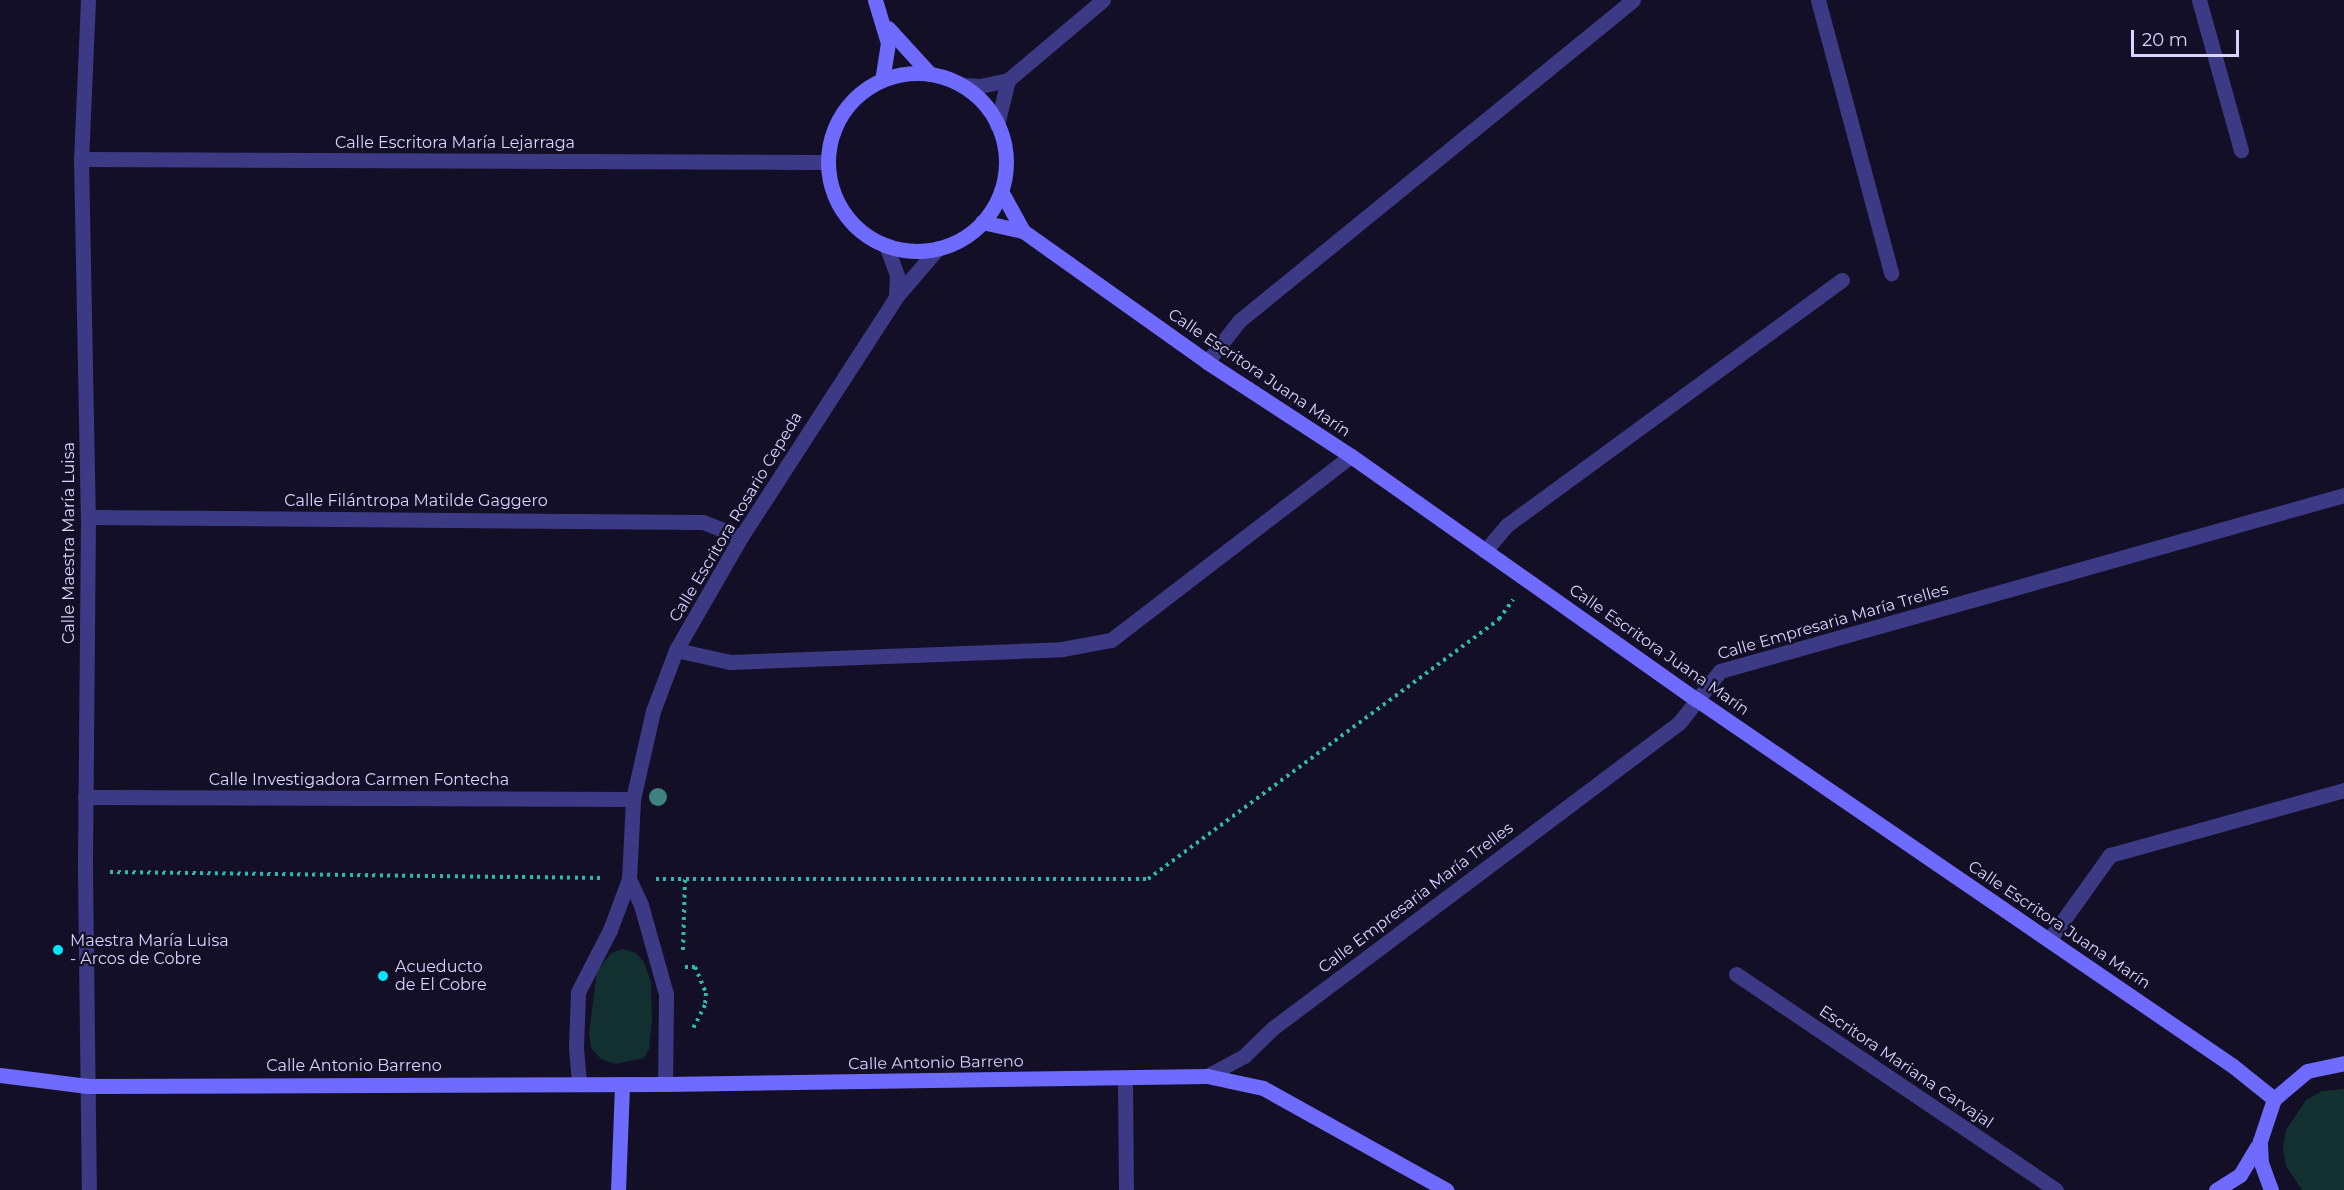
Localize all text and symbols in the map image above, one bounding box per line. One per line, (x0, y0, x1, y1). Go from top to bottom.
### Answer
scale bar (2134, 18, 2242, 56)
text: 20 m (2142, 29, 2188, 51)
street label: Calle Escritora María Lejarraga (335, 133, 575, 153)
street label: Calle Escritora Juana Marín (1164, 305, 1354, 441)
street label: Calle Escritora Rosario Cepeda (666, 408, 806, 626)
street label: Calle Maestra María Luisa (59, 442, 79, 644)
street label: Calle Filántropa Matilde Gaggero (284, 491, 548, 511)
street label: Calle Escritora Juana Marín (1565, 580, 1753, 720)
street label: Calle Empresaria María Trelles (1716, 580, 1950, 664)
street label: Calle Investigadora Carmen Fontecha (209, 770, 509, 790)
street label: Calle Empresaria María Trelles (1315, 818, 1517, 978)
street label: Calle Escritora Juana Marín (1964, 857, 2154, 993)
place label: Maestra María Luisa - Arcos de Cobre (70, 931, 229, 969)
marker: Maestra María Luisa - Arcos de Cobre (51, 943, 65, 957)
place label: Acueducto de El Cobre (395, 957, 487, 995)
marker: Acueducto de El Cobre (376, 969, 390, 983)
street label: Escritora Mariana Carvajal (1815, 1001, 1997, 1133)
street label: Calle Antonio Barreno (848, 1052, 1024, 1074)
street label: Calle Antonio Barreno (266, 1056, 442, 1076)

